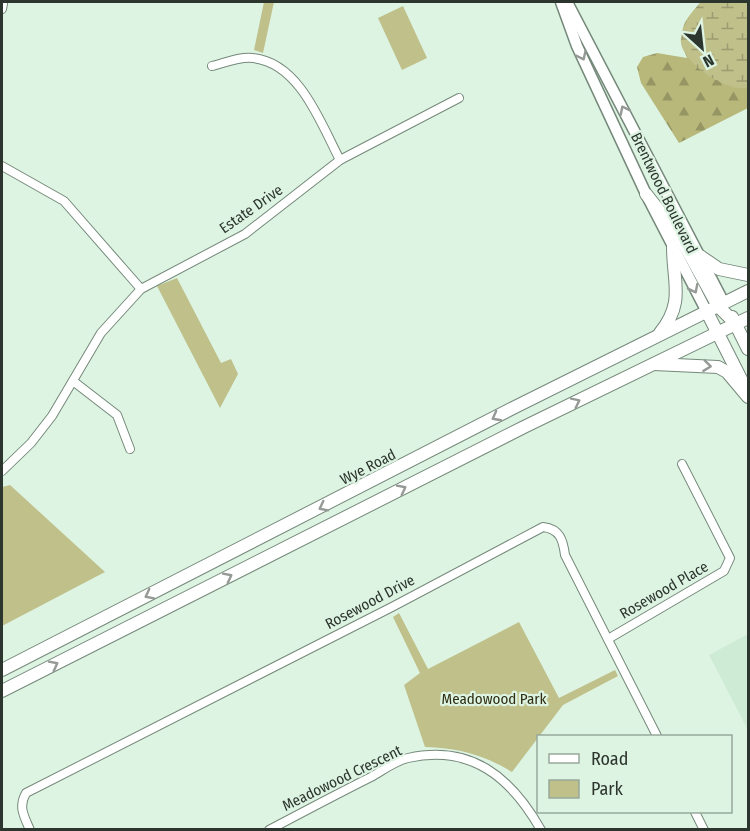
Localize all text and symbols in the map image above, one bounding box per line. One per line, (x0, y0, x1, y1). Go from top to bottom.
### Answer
north arrow (672, 18, 732, 78)
one-way arrow (575, 50, 587, 61)
text: N (700, 50, 717, 72)
one-way arrow (620, 105, 631, 116)
street label: Brentwood Boulevard (627, 130, 701, 256)
street label: Estate Drive (216, 181, 286, 237)
one-way arrow (687, 282, 698, 293)
one-way arrow (703, 359, 712, 371)
one-way arrow (570, 397, 581, 409)
one-way arrow (491, 410, 502, 421)
street label: Wye Road (337, 445, 399, 489)
one-way arrow (395, 484, 406, 496)
one-way arrow (318, 500, 329, 511)
street label: Rosewood Place (616, 557, 712, 623)
street label: Rosewood Drive (322, 571, 418, 633)
one-way arrow (221, 572, 232, 584)
one-way arrow (144, 588, 155, 599)
one-way arrow (47, 661, 58, 672)
park label: Meadowood Park (441, 690, 547, 708)
legend (537, 735, 732, 813)
street label: Meadowood Crescent (279, 741, 405, 815)
text: Road (591, 748, 628, 770)
text: Park (591, 778, 624, 800)

